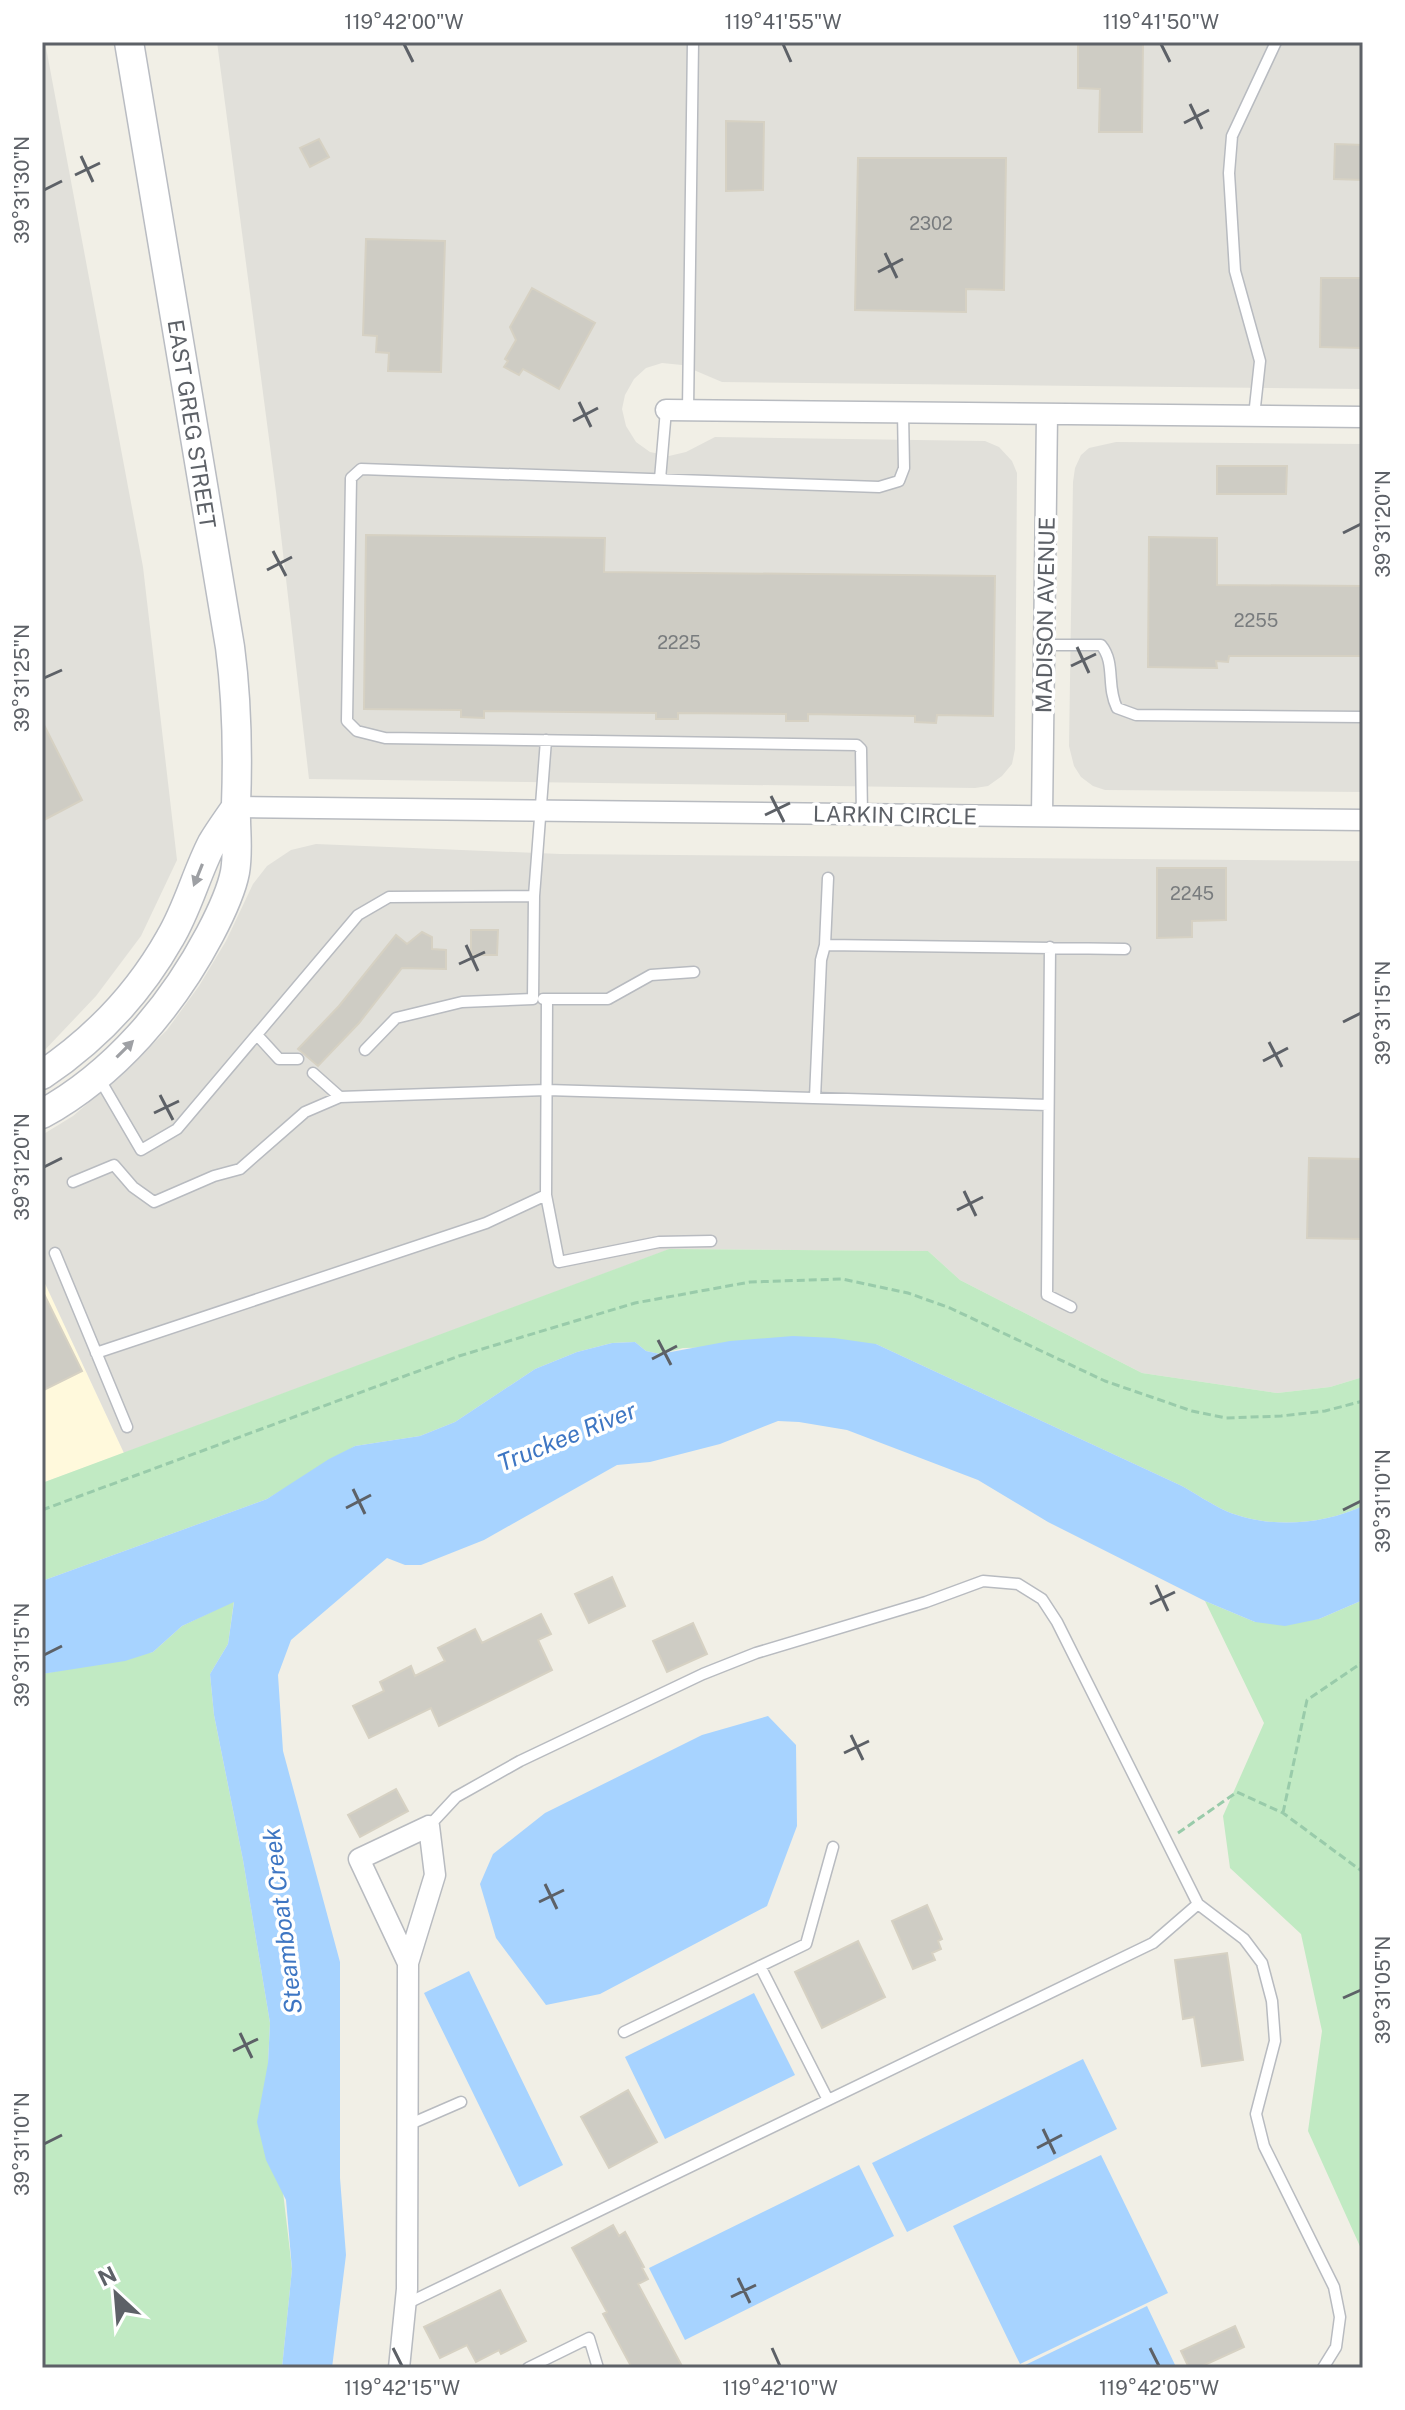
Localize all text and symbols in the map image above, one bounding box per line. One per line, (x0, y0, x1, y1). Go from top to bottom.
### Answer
text: 119°42'00"W (344, 10, 464, 34)
text: 119°41'55"W (725, 10, 841, 34)
text: 119°41'50"W (1103, 10, 1219, 34)
text: 39°31'30"N (10, 136, 34, 244)
house number: 2302 (909, 213, 953, 234)
street label: EAST GREG STREET (163, 318, 221, 530)
text: 39°31'20"N (1371, 470, 1395, 578)
street label: MADISON AVENUE (1030, 517, 1060, 713)
house number: 2255 (1234, 610, 1278, 631)
text: 39°31'25"N (10, 624, 34, 732)
house number: 2225 (657, 632, 701, 653)
street label: LARKIN CIRCLE (813, 801, 977, 829)
one-way arrow (192, 863, 205, 887)
house number: 2245 (1170, 883, 1214, 904)
text: 39°31'15"N (1371, 961, 1395, 1065)
one-way arrow (116, 1040, 135, 1059)
text: 39°31'20"N (10, 1113, 34, 1221)
water label: Truckee River (493, 1395, 641, 1477)
text: 39°31'10"N (1371, 1449, 1395, 1553)
text: 39°31'15"N (10, 1603, 34, 1707)
water label: Steamboat Creek (257, 1826, 307, 2016)
text: 39°31'05"N (1371, 1936, 1395, 2044)
text: 39°31'10"N (10, 2092, 34, 2196)
north arrow (76, 2254, 156, 2334)
text: N (94, 2261, 121, 2291)
text: 119°42'15"W (344, 2376, 460, 2400)
text: 119°42'10"W (722, 2376, 838, 2400)
text: 119°42'05"W (1099, 2376, 1219, 2400)

